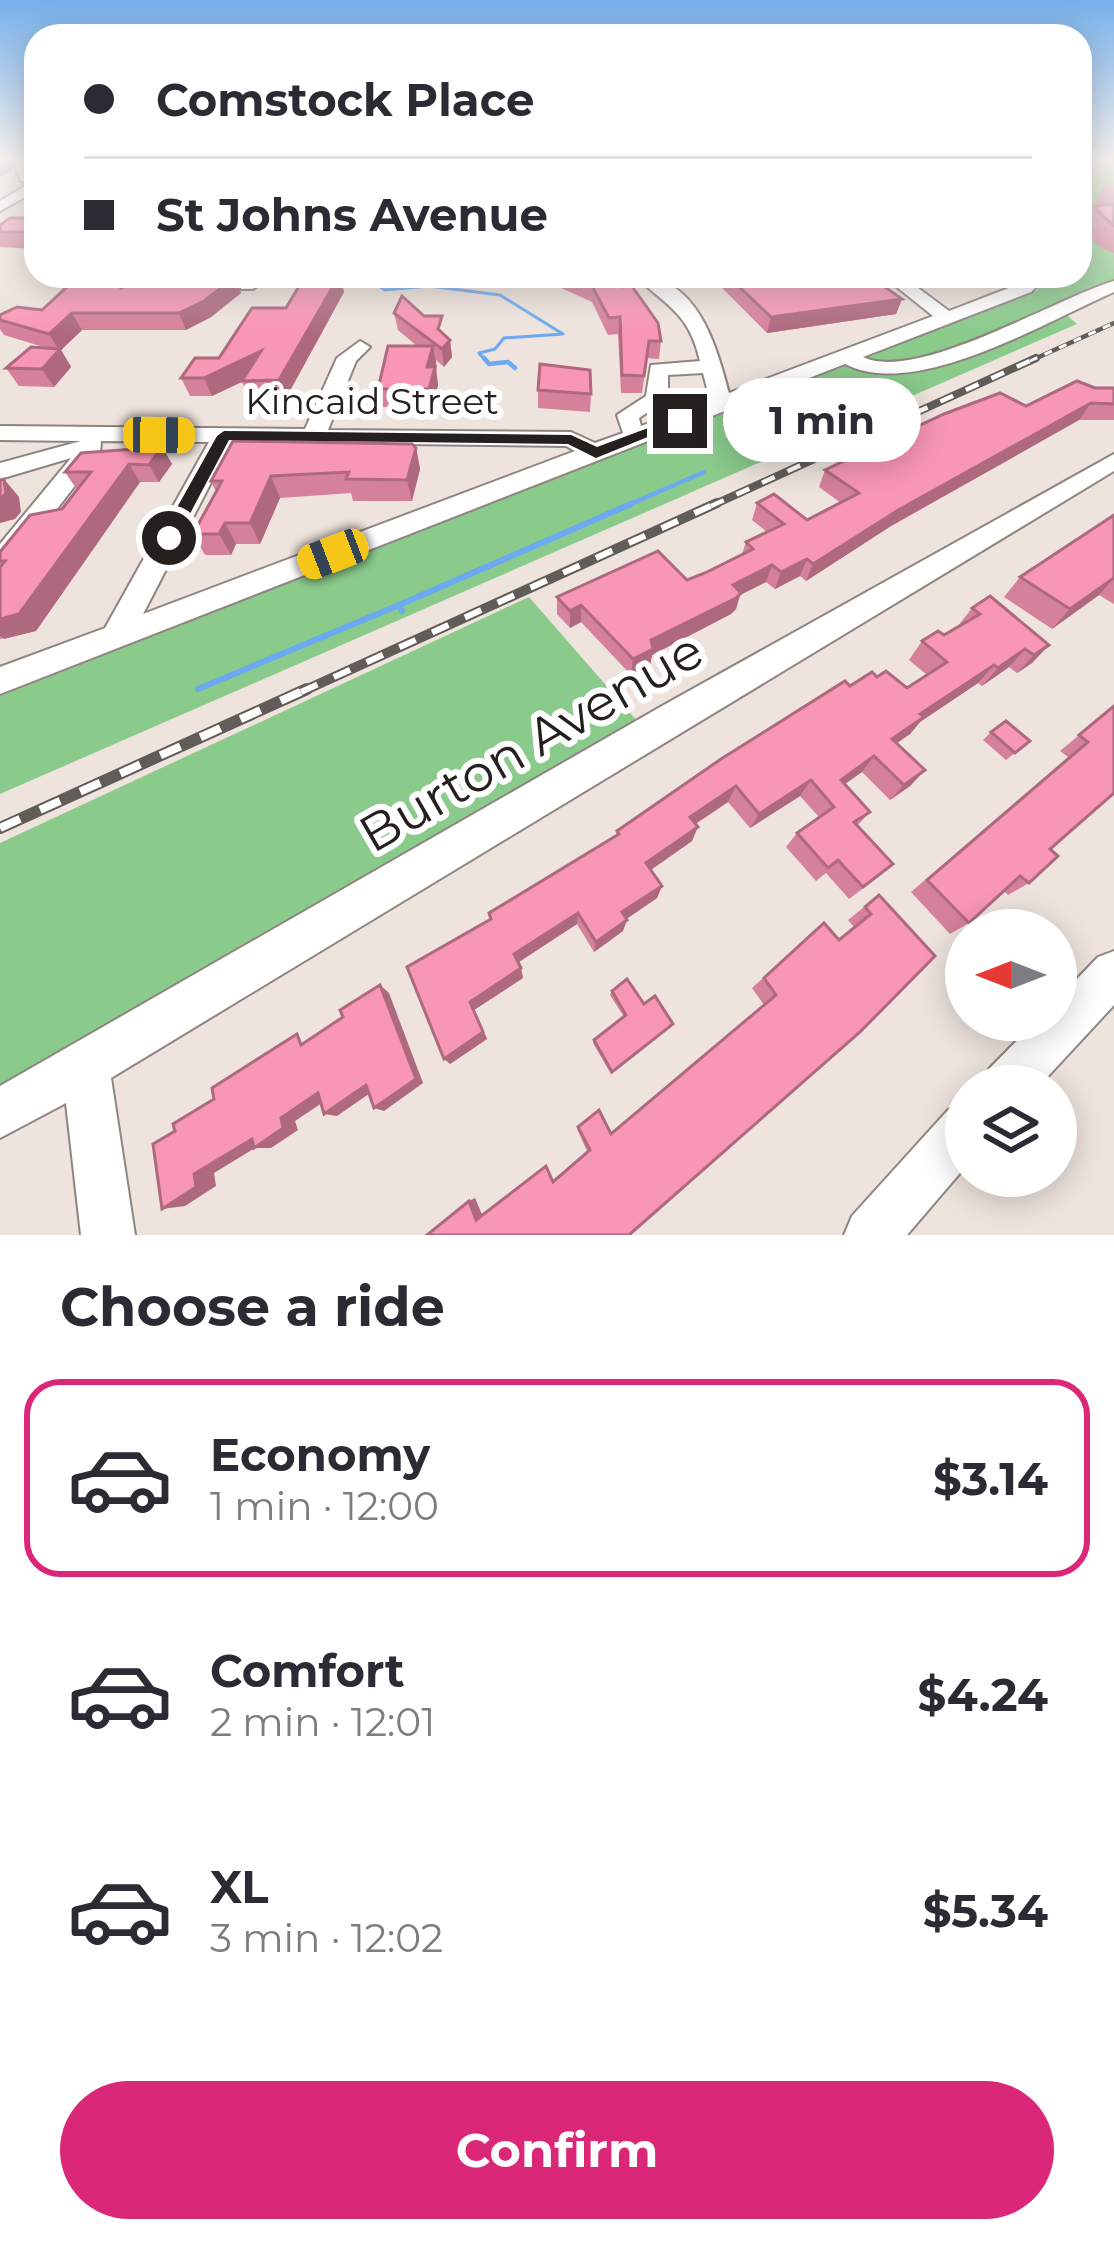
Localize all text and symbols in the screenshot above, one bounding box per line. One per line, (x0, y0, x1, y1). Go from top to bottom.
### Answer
text: Comstock Place (156, 72, 534, 127)
text: St Johns Avenue (156, 187, 548, 242)
street label: Kincaid Street (245, 379, 499, 423)
callout: 1 min (722, 379, 920, 463)
route end (653, 394, 707, 448)
text: 1 min (769, 396, 875, 444)
car (123, 416, 195, 454)
route start (142, 511, 196, 565)
car (293, 524, 373, 584)
street label: Burton Avenue (348, 619, 714, 865)
north arrow (945, 909, 1077, 1041)
map controls (945, 909, 1077, 1197)
button: layers (945, 1065, 1077, 1197)
text: Choose a ride (60, 1274, 445, 1340)
icon: car (66, 1424, 174, 1532)
text: Economy (210, 1427, 430, 1482)
text: $3.14 (933, 1451, 1048, 1506)
text: 1 min · 12:00 (210, 1482, 439, 1530)
icon: car (66, 1640, 174, 1748)
text: Comfort (210, 1643, 405, 1698)
text: $4.24 (918, 1667, 1048, 1722)
text: 2 min · 12:01 (210, 1698, 435, 1746)
icon: car (66, 1856, 174, 1964)
text: XL (210, 1859, 268, 1914)
text: $5.34 (923, 1883, 1048, 1938)
text: 3 min · 12:02 (210, 1914, 443, 1962)
button: Confirm (60, 2081, 1054, 2219)

